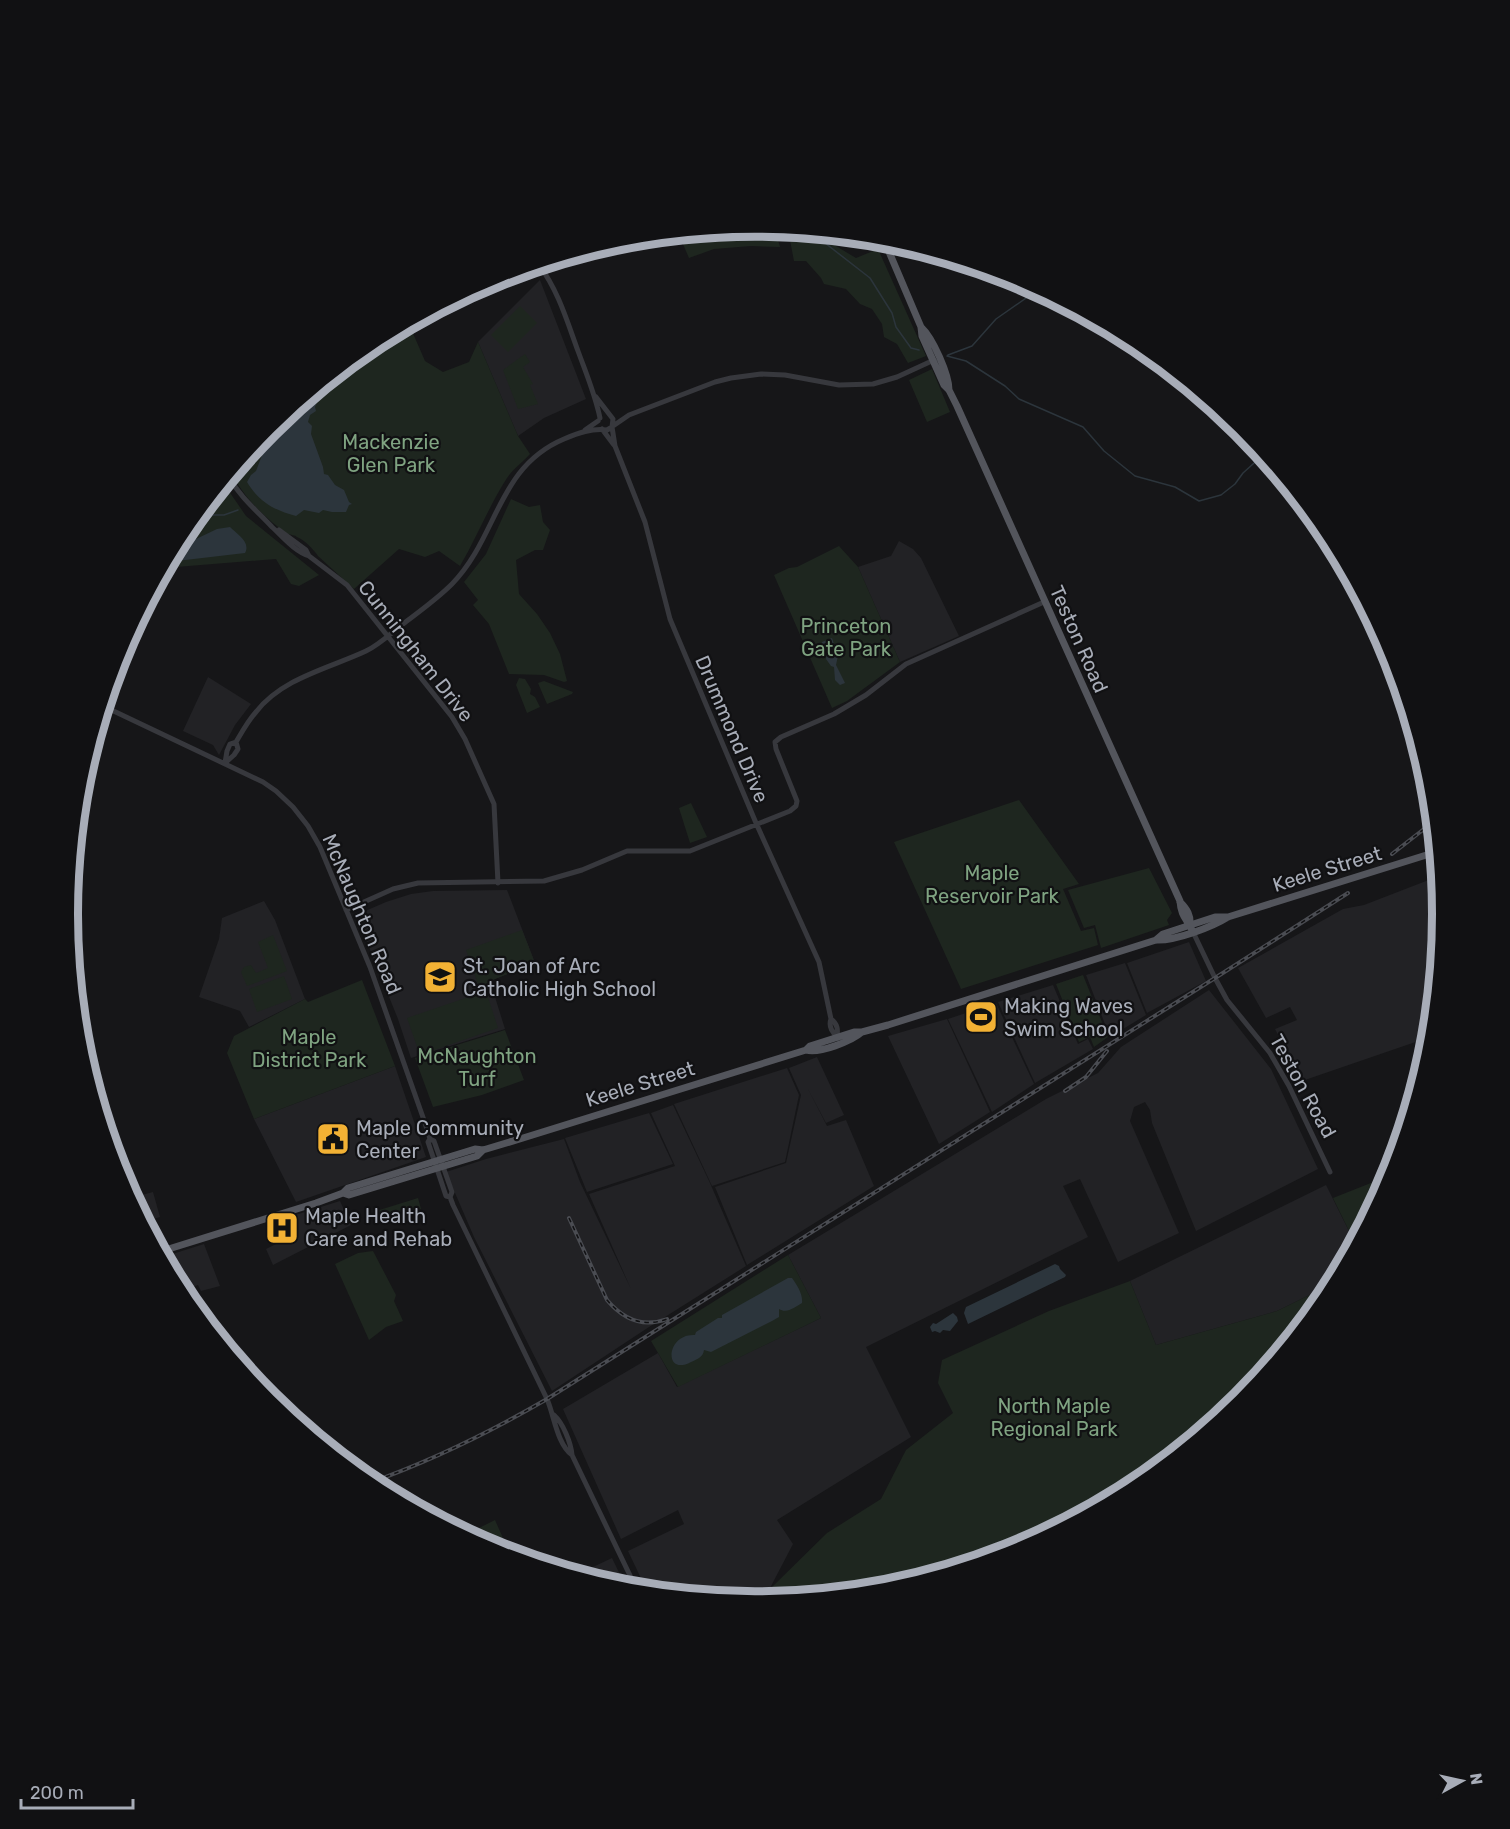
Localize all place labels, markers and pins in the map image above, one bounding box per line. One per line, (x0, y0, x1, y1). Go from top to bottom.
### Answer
place label: St. Joan of Arc Catholic High School (463, 954, 656, 1001)
school or university icon: St. Joan of Arc Catholic High School (422, 959, 458, 995)
place label: Making Waves Swim School (1004, 994, 1133, 1041)
sports icon: Making Waves Swim School (963, 999, 999, 1035)
place label: Maple Community Center (356, 1116, 524, 1163)
public building icon: Maple Community Center (315, 1121, 351, 1157)
place label: Maple Health Care and Rehab (305, 1204, 452, 1251)
hospital icon: Maple Health Care and Rehab (264, 1210, 300, 1246)

